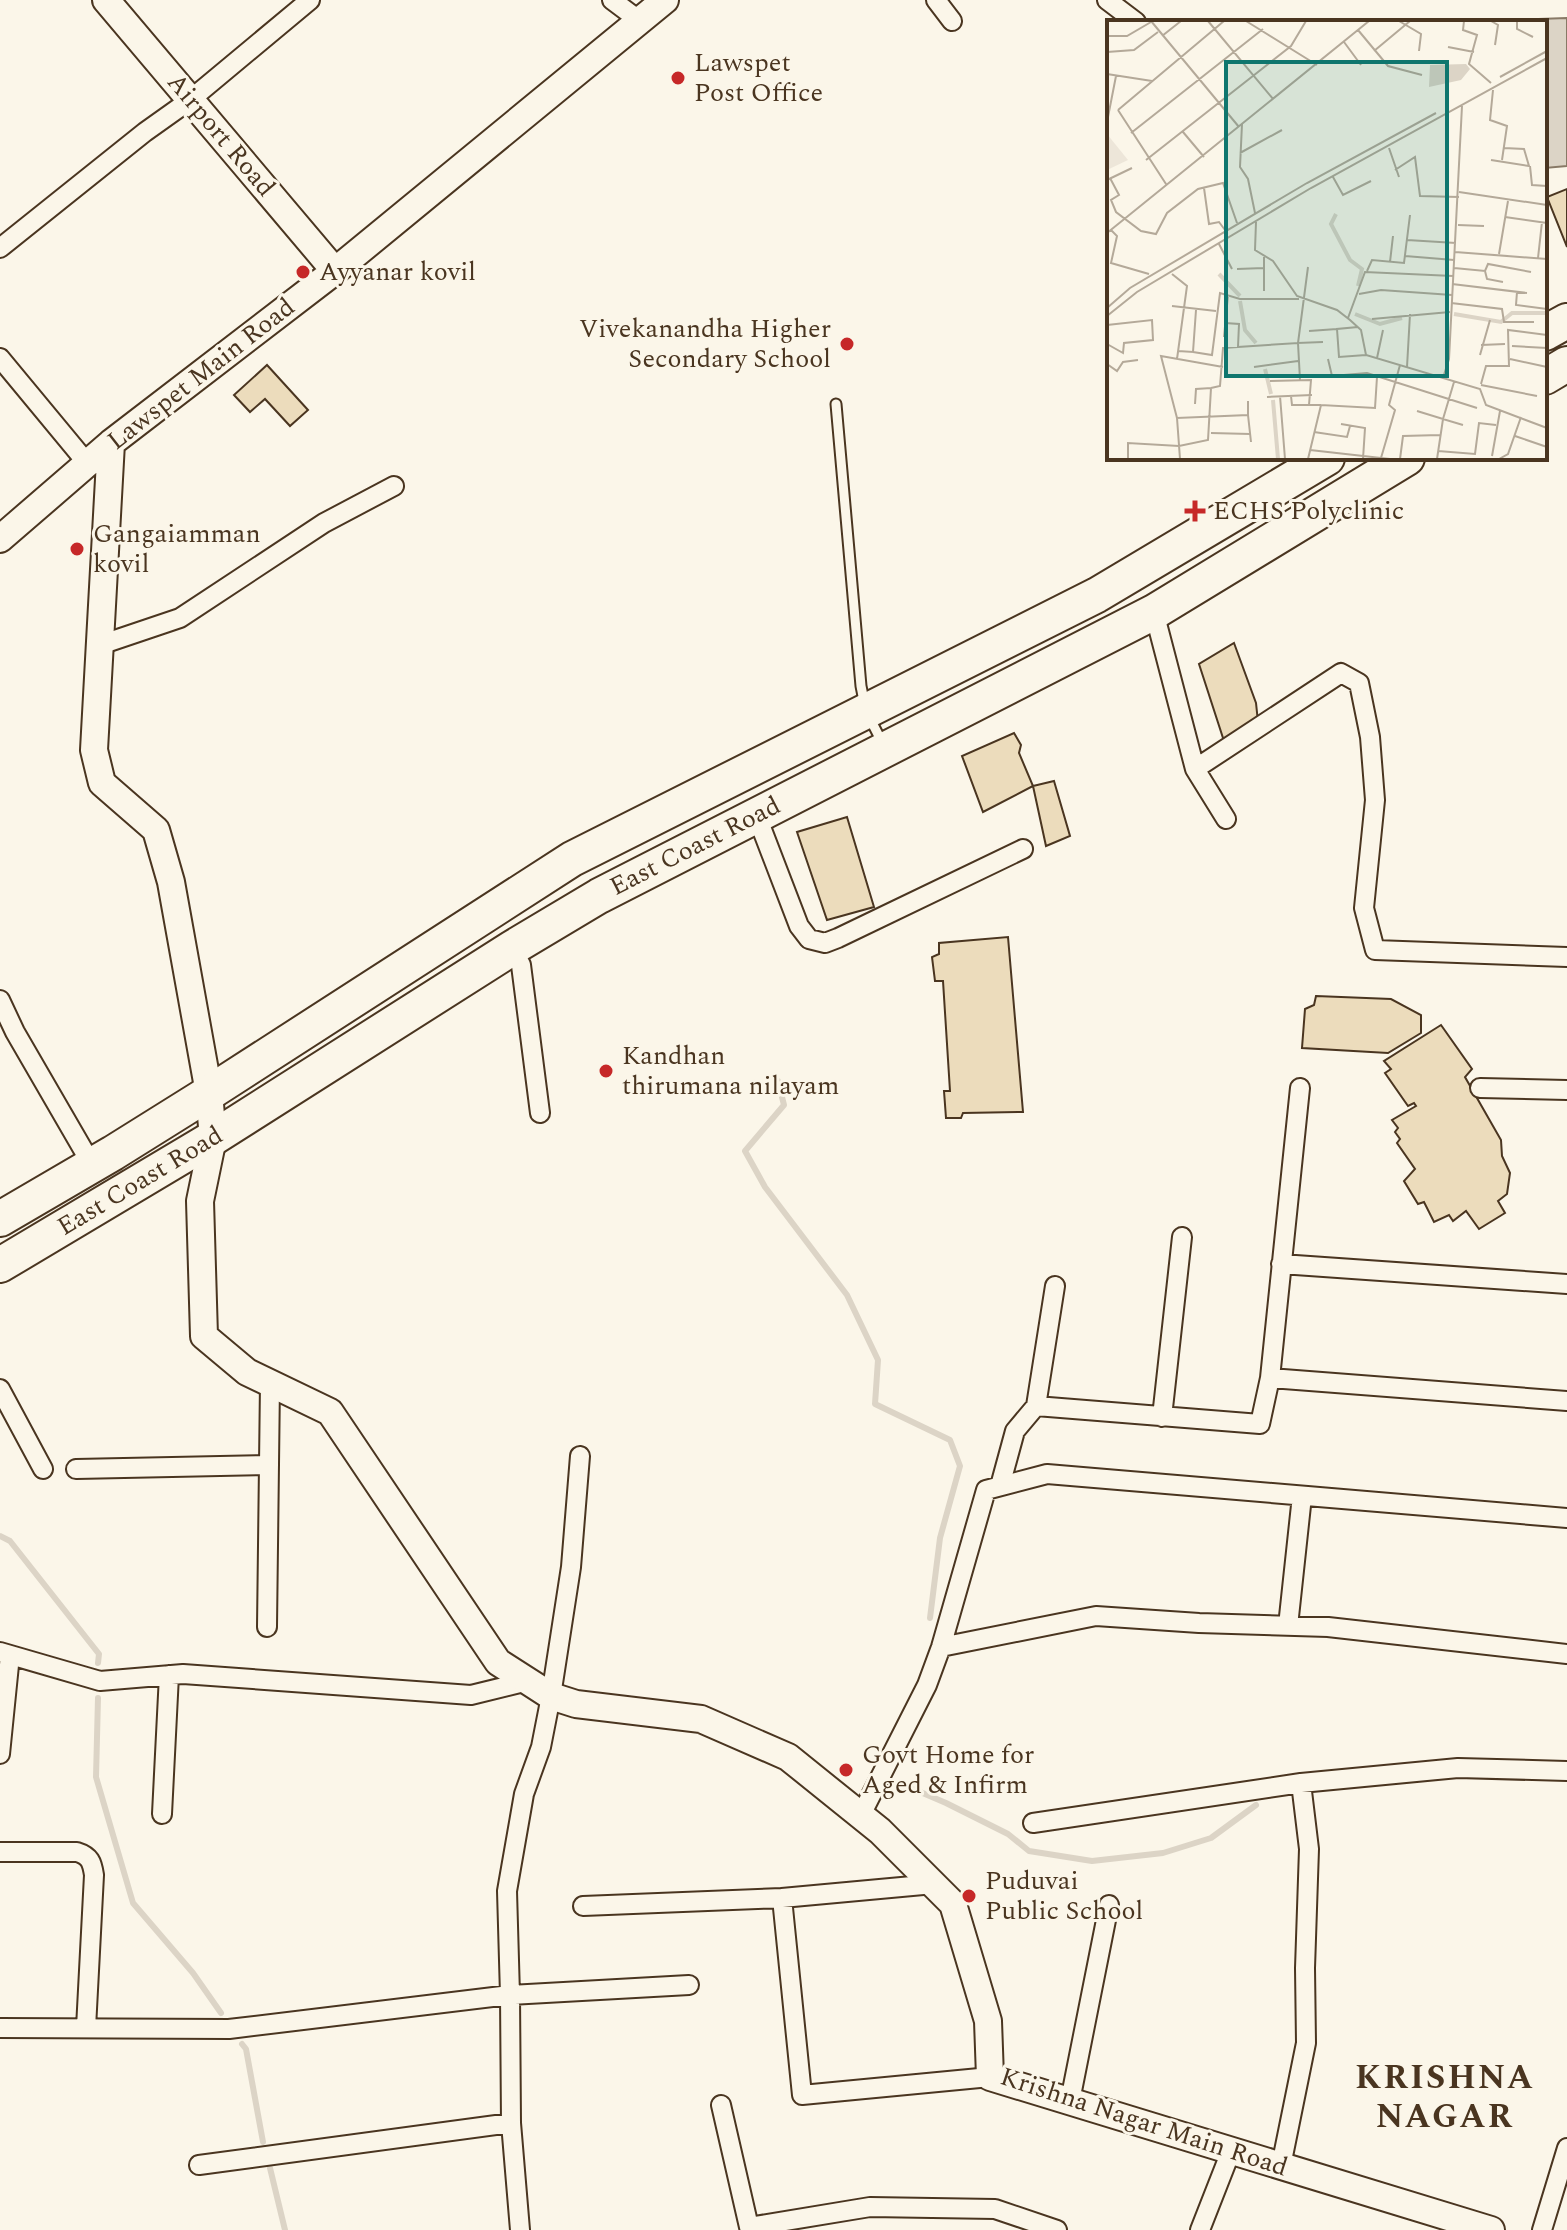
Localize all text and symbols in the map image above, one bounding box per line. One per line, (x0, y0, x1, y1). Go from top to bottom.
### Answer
inset map (1107, 20, 1547, 460)
place label: Lawspet Post Office (694, 43, 823, 113)
street label: Airport Road (157, 64, 285, 206)
marker: Lawspet Post Office (669, 69, 687, 87)
place label: Ayyanar kovil (319, 252, 476, 292)
marker: Ayyanar kovil (294, 263, 312, 281)
street label: Lawspet Main Road (98, 288, 304, 460)
place label: Vivekanandha Higher Secondary School (579, 309, 831, 379)
marker: Vivekanandha Higher Secondary School (838, 335, 856, 353)
place label: ECHS Polyclinic (1213, 491, 1404, 531)
marker: ECHS Polyclinic (1184, 500, 1206, 522)
place label: Gangaiamman kovil (93, 514, 261, 584)
marker: Gangaiamman kovil (68, 540, 86, 558)
street label: East Coast Road (602, 786, 788, 906)
place label: Kandhan thirumana nilayam (622, 1036, 839, 1106)
marker: Kandhan thirumana nilayam (597, 1062, 615, 1080)
street label: East Coast Road (49, 1116, 231, 1246)
place label: Govt Home for Aged & Infirm (862, 1735, 1034, 1805)
marker: Govt Home for Aged & Infirm (837, 1761, 855, 1779)
place label: Puduvai Public School (985, 1861, 1143, 1931)
marker: Puduvai Public School (960, 1887, 978, 1905)
district label: KRISHNA NAGAR (1355, 2052, 1535, 2143)
street label: Krishna Nagar Main Road (995, 2057, 1293, 2187)

